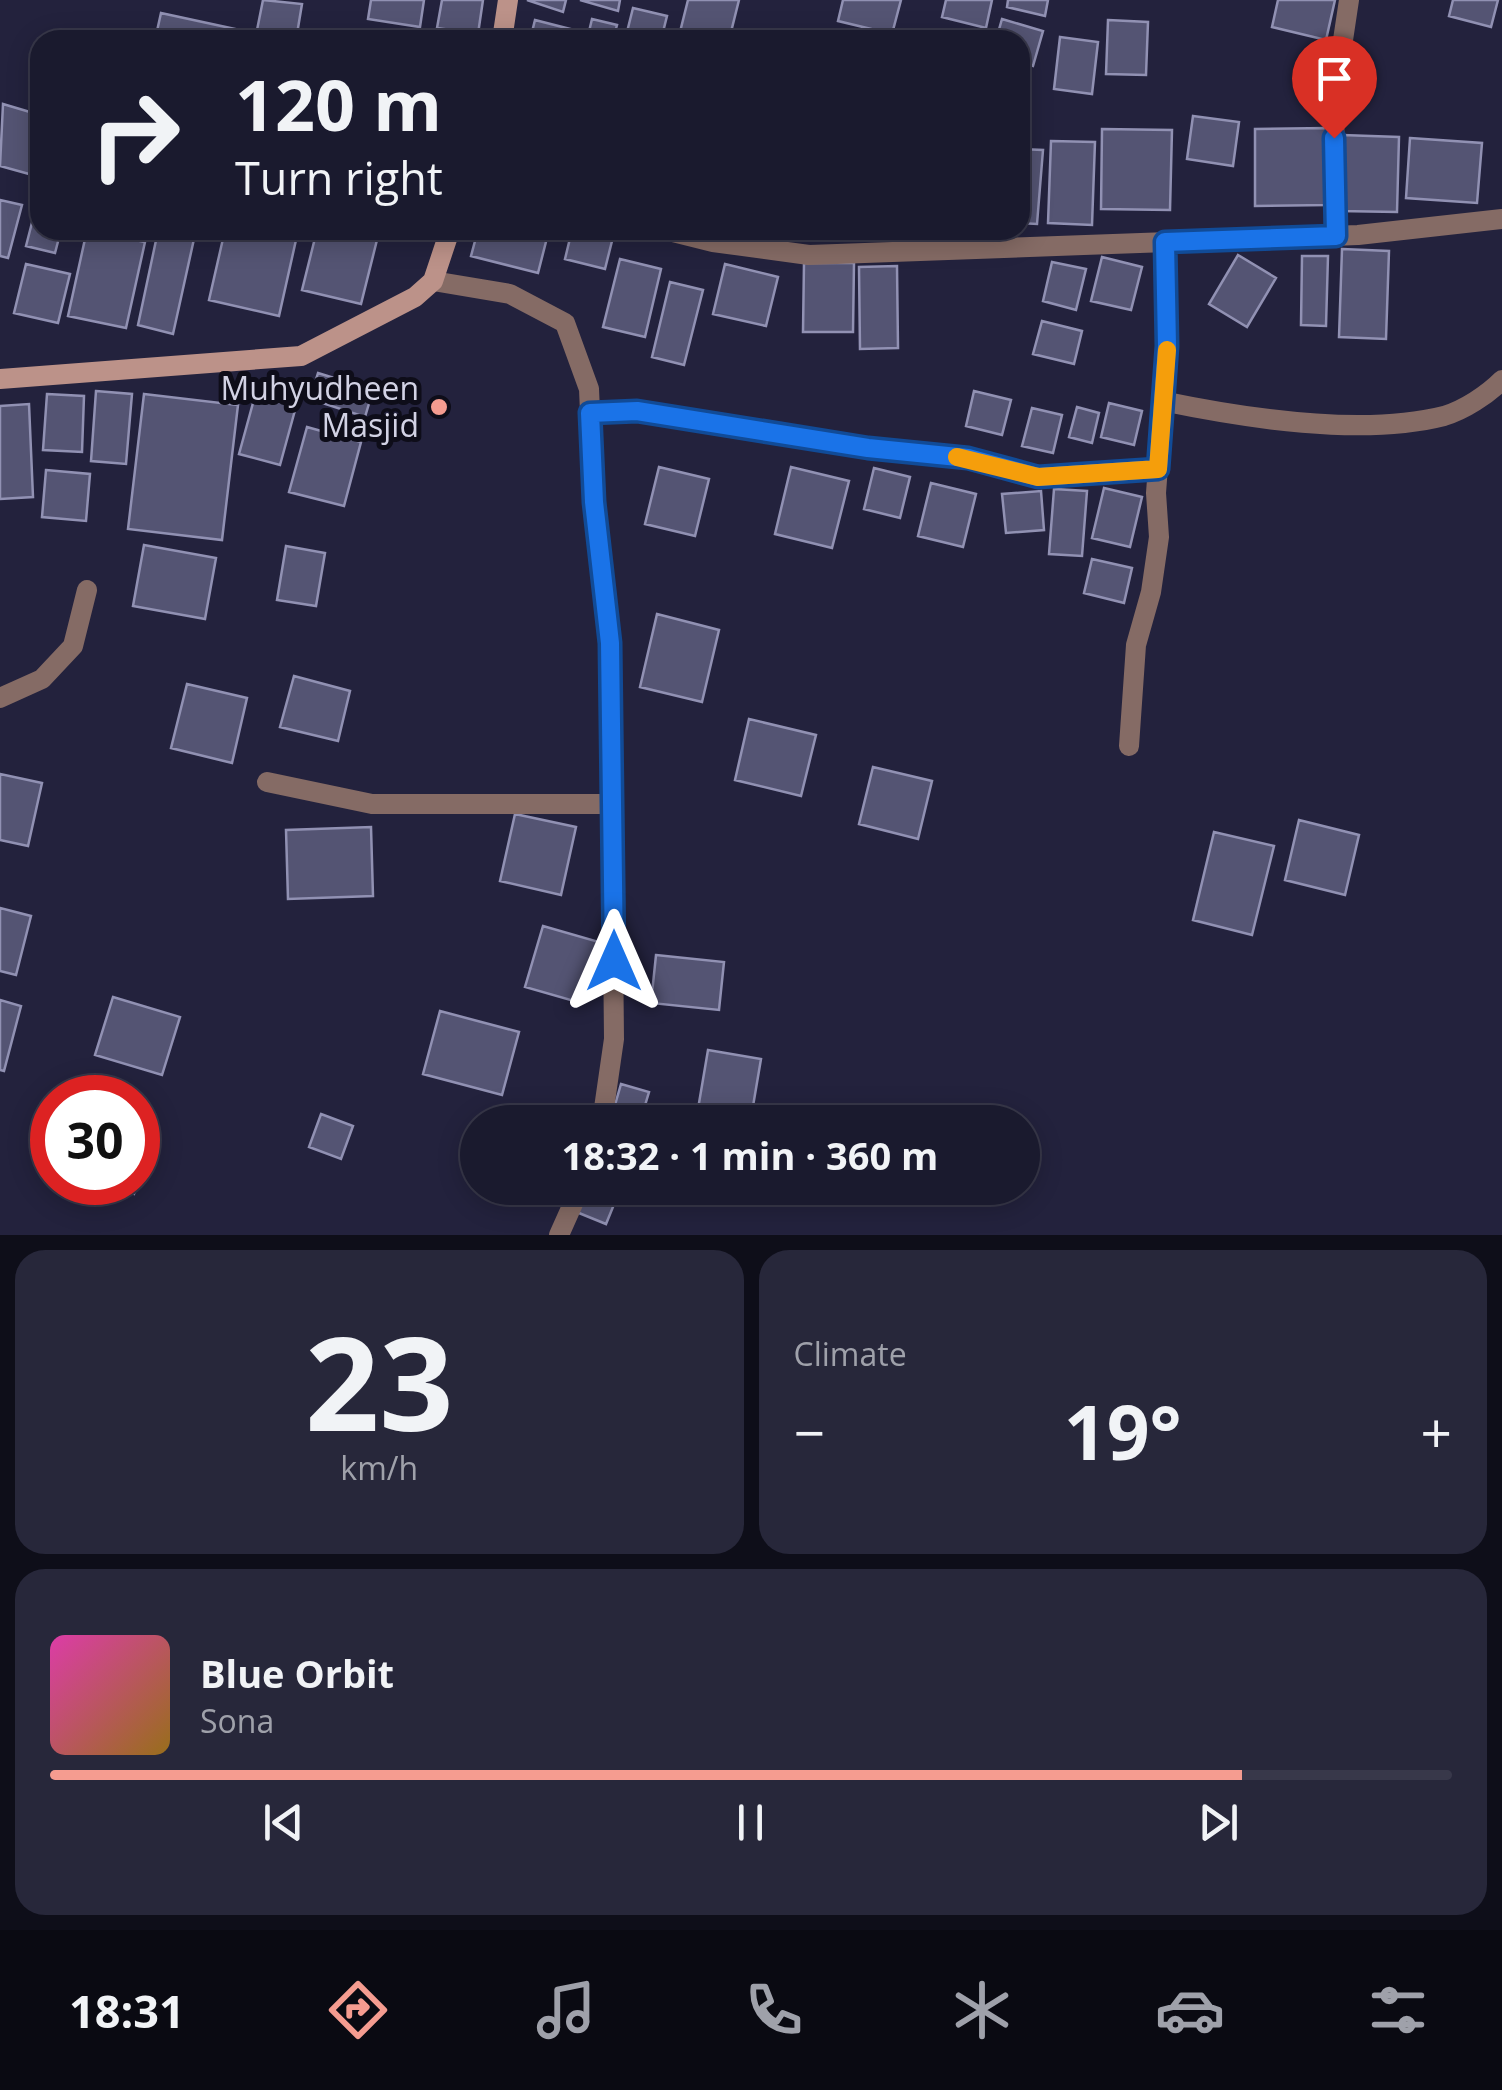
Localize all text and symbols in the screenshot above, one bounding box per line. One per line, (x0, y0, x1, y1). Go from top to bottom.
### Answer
pin (1292, 36, 1377, 139)
icon: arrive (1307, 51, 1362, 106)
text: 120 m (235, 56, 442, 152)
icon: right (70, 70, 200, 200)
text: Turn right (235, 147, 443, 208)
place label: Muhyudheen Masjid (221, 366, 419, 446)
marker: Muhyudheen Masjid (428, 396, 450, 418)
position arrow (562, 909, 666, 1013)
speed limit sign: 30 (30, 1075, 160, 1205)
text: 18:32 · 1 min · 360 m (562, 1129, 938, 1181)
text: 23 (305, 1292, 454, 1469)
text: Climate (794, 1332, 907, 1375)
text: 19° (1064, 1380, 1182, 1482)
text: − (794, 1394, 825, 1469)
text: + (1421, 1394, 1452, 1469)
text: km/h (340, 1446, 418, 1489)
text: Blue Orbit (200, 1647, 394, 1699)
text: Sona (200, 1699, 274, 1742)
icon: previous (256, 1795, 311, 1850)
icon: pause (723, 1795, 778, 1850)
icon: next (1191, 1795, 1246, 1850)
icon: directions (323, 1975, 393, 2045)
icon: music (531, 1975, 601, 2045)
icon: phone (739, 1975, 809, 2045)
icon: climate (947, 1975, 1017, 2045)
icon: car (1155, 1975, 1225, 2045)
icon: filters (1363, 1975, 1433, 2045)
text: 18:31 (69, 1980, 185, 2041)

